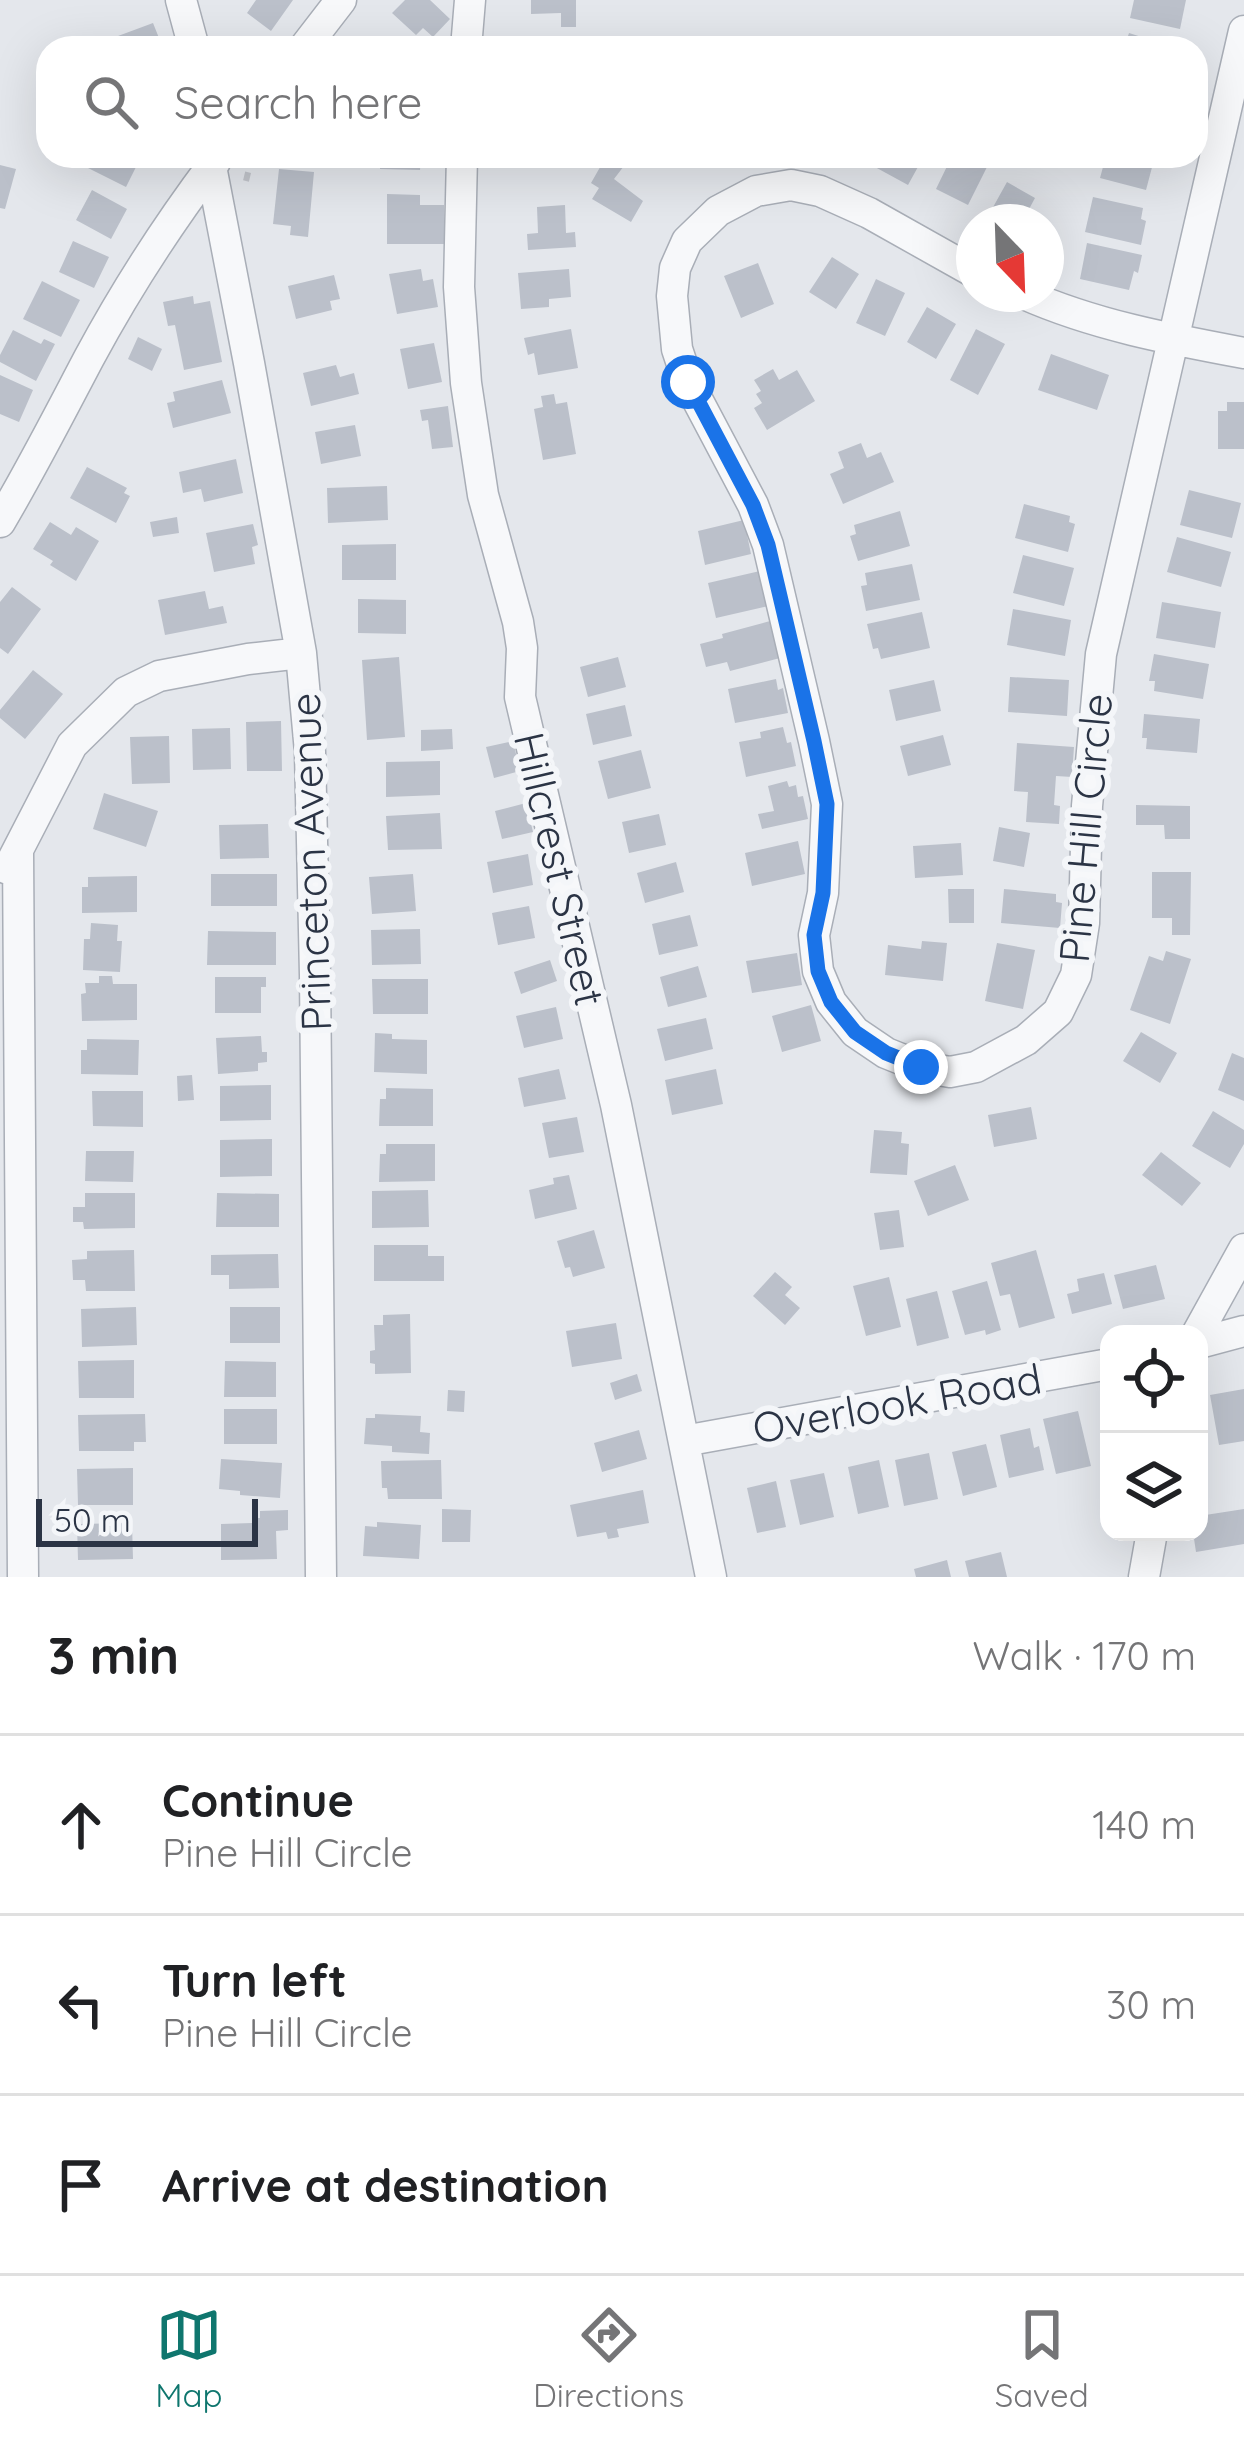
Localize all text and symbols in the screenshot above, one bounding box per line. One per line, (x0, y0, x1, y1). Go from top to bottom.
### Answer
search box (36, 36, 1208, 168)
icon: search (78, 69, 144, 135)
text: Search here (174, 74, 422, 130)
north arrow (956, 204, 1064, 312)
route start (661, 355, 715, 409)
street label: Pine Hill Circle (1047, 691, 1123, 965)
street label: Princeton Avenue (278, 692, 342, 1032)
street label: Hillcrest Street (503, 727, 617, 1011)
route end (894, 1040, 948, 1094)
map controls (1100, 1325, 1208, 1541)
button: locate (1100, 1325, 1208, 1433)
street label: Overlook Road (749, 1352, 1045, 1454)
button: layers (1100, 1433, 1208, 1541)
scale bar (36, 1493, 258, 1546)
text: 50 m (54, 1499, 131, 1540)
text: 3 min (48, 1623, 179, 1687)
text: Walk · 170 m (972, 1631, 1196, 1680)
text: Continue (162, 1772, 354, 1828)
icon: ahead (48, 1792, 114, 1858)
text: 140 m (1092, 1800, 1196, 1849)
text: Pine Hill Circle (162, 1828, 413, 1877)
text: Turn left (162, 1952, 347, 2008)
icon: left (48, 1972, 114, 2038)
text: 30 m (1106, 1980, 1196, 2029)
text: Pine Hill Circle (162, 2008, 413, 2057)
icon: arrive (48, 2152, 114, 2218)
text: Arrive at destination (162, 2157, 608, 2213)
tab: Map (155, 2302, 223, 2415)
tab: Directions (533, 2302, 684, 2415)
tab: Saved (995, 2302, 1089, 2415)

